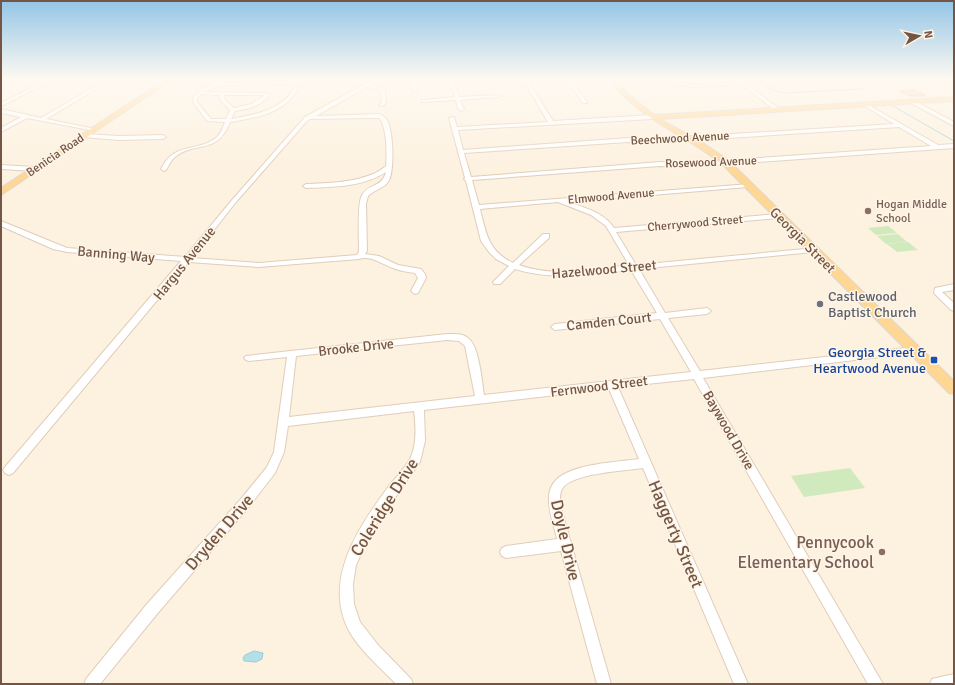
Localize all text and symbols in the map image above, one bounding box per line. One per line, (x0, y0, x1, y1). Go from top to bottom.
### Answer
north arrow (899, 16, 939, 56)
text: N (921, 30, 935, 39)
street label: Beechwood Avenue (630, 128, 730, 149)
street label: Benicia Road (24, 131, 87, 180)
street label: Rosewood Avenue (665, 153, 757, 172)
street label: Elmwood Avenue (567, 185, 655, 208)
place label: Hogan Middle School (876, 197, 947, 226)
street label: Georgia Street (766, 204, 839, 277)
marker: Hogan Middle School (863, 206, 873, 216)
street label: Cherrywood Street (647, 212, 743, 235)
street label: Hargus Avenue (150, 223, 219, 303)
street label: Banning Way (77, 243, 156, 266)
street label: Hazelwood Street (551, 256, 657, 283)
place label: Castlewood Baptist Church (828, 288, 917, 321)
marker: Castlewood Baptist Church (815, 299, 825, 309)
street label: Camden Court (566, 309, 652, 334)
street label: Brooke Drive (317, 335, 395, 360)
place label: Georgia Street & Heartwood Avenue (813, 344, 926, 377)
marker: Georgia Street & Heartwood Avenue (929, 355, 939, 365)
street label: Fernwood Street (549, 372, 649, 401)
street label: Baywood Drive (699, 388, 758, 473)
street label: Coleridge Drive (346, 454, 423, 560)
street label: Haggerty Street (643, 477, 708, 591)
street label: Dryden Drive (181, 490, 258, 575)
street label: Doyle Drive (546, 497, 585, 583)
place label: Pennycook Elementary School (737, 532, 874, 573)
marker: Pennycook Elementary School (877, 547, 887, 557)

